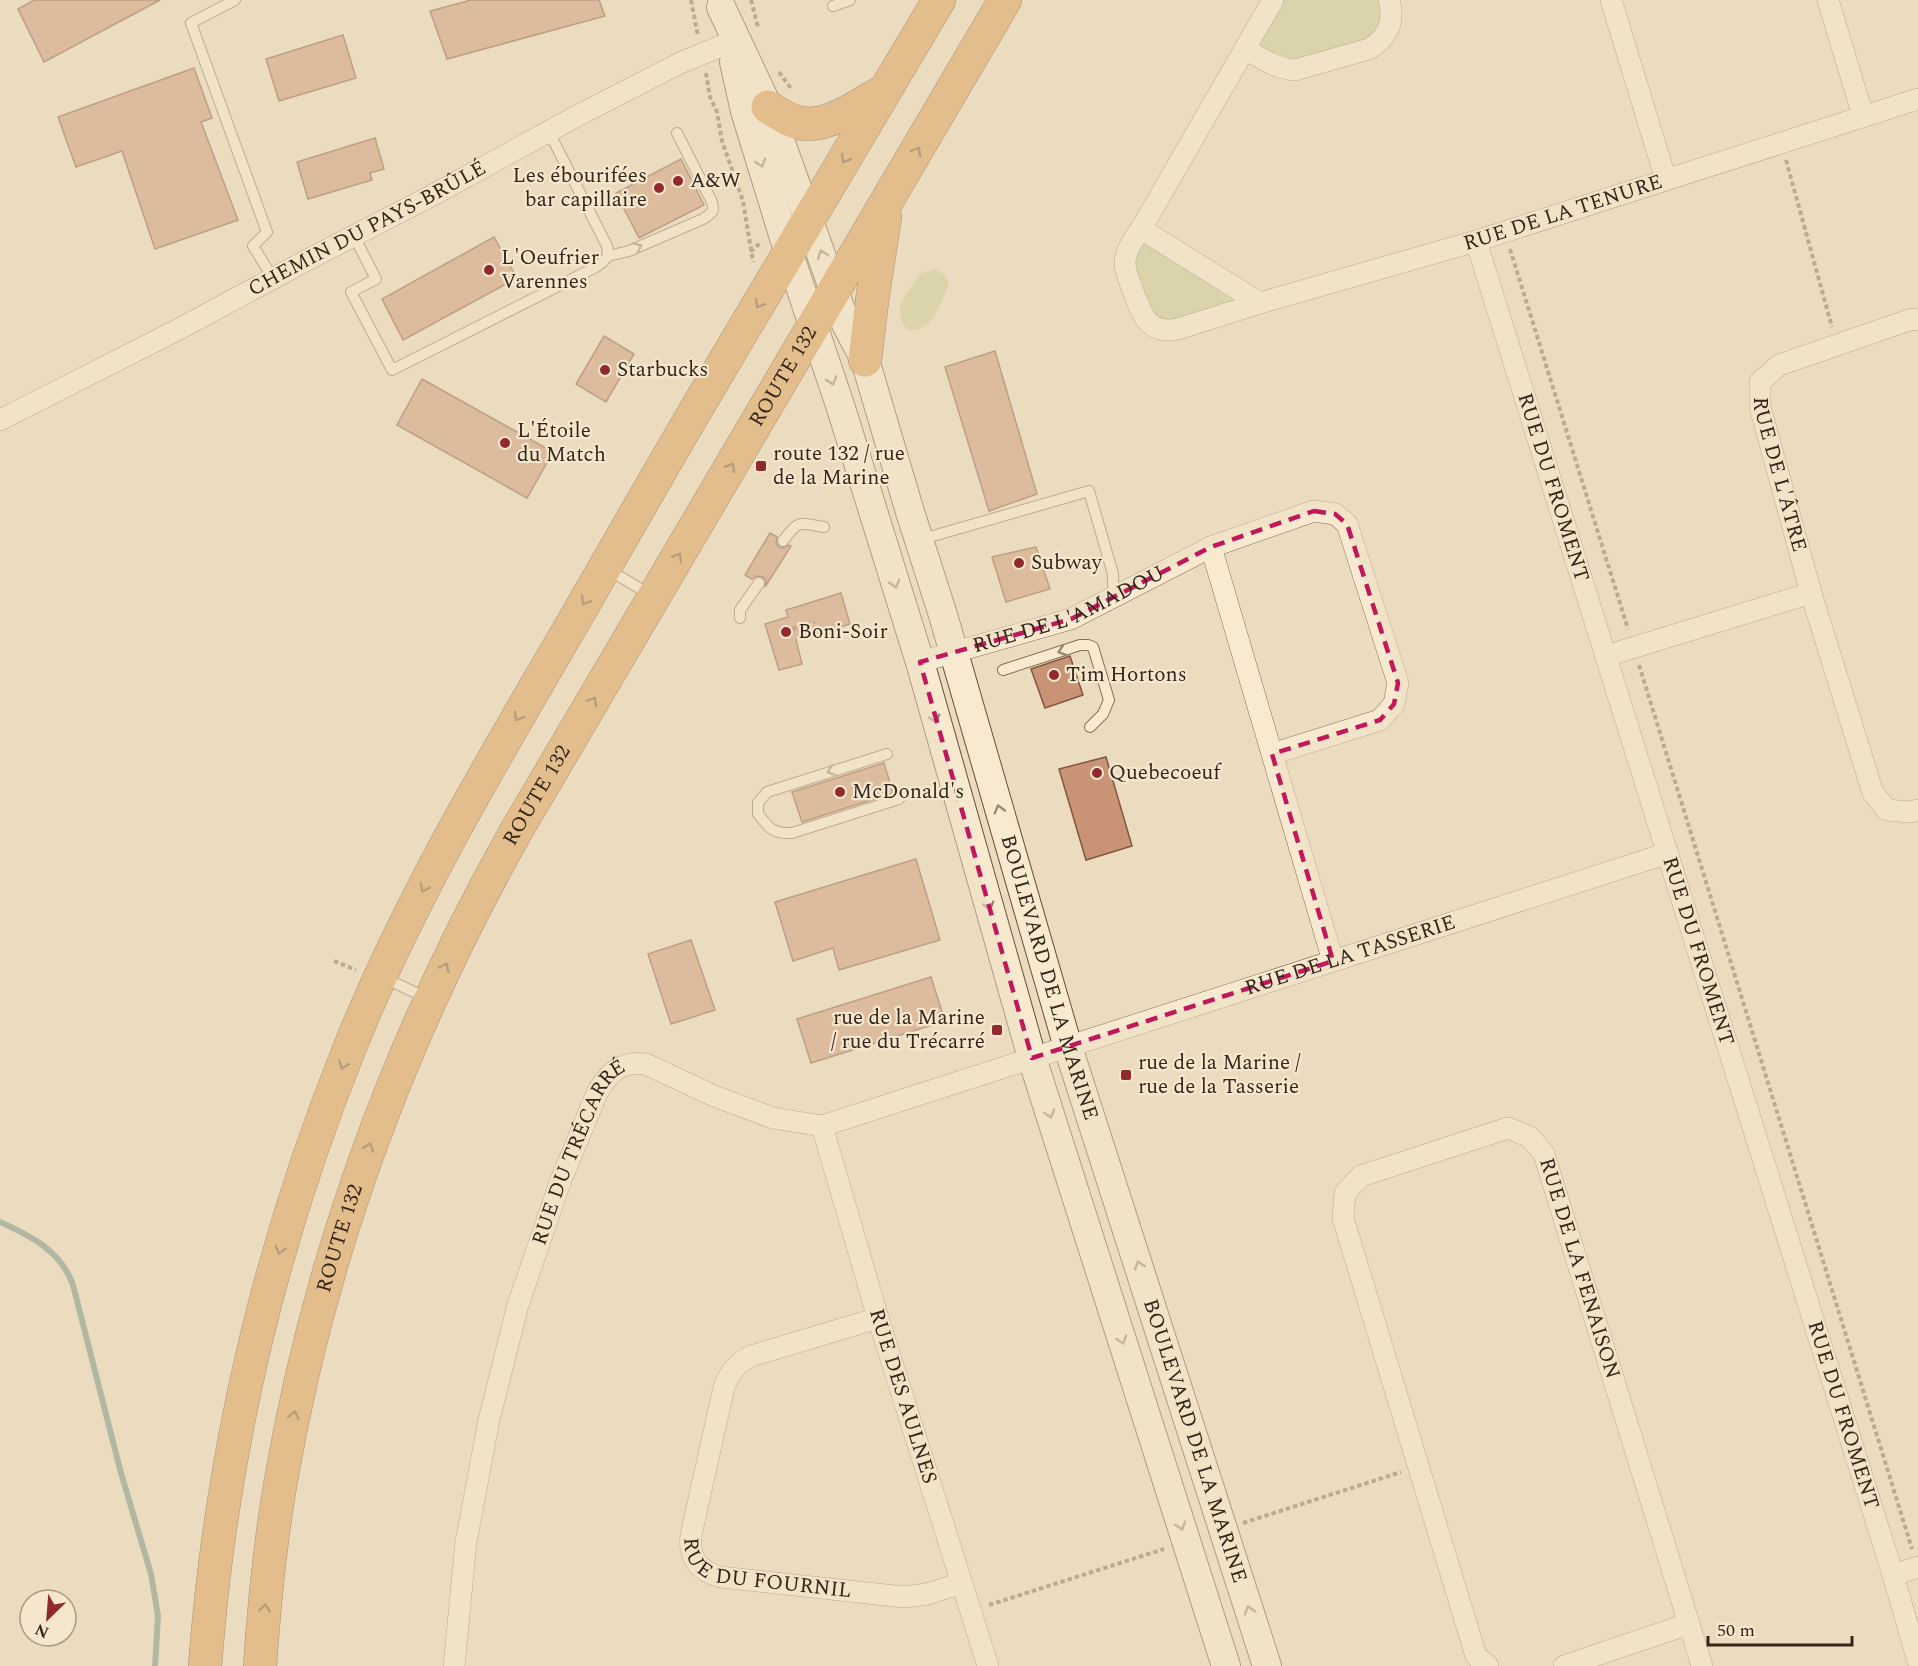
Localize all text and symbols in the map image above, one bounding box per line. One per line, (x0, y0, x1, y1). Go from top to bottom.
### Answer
one-way arrow (909, 147, 921, 157)
street label: CHEMIN DU PAYS-BRÛLÉ (242, 153, 492, 305)
one-way arrow (841, 153, 853, 163)
one-way arrow (754, 157, 766, 168)
place label: Les ébourifées bar capillaire (513, 160, 647, 216)
place label: A&W (690, 165, 741, 197)
street label: RUE DE LA TENURE (1460, 166, 1666, 260)
marker: A&W (671, 174, 685, 188)
marker: Les ébourifées bar capillaire (652, 181, 666, 195)
place label: L'Oeufrier Varennes (501, 242, 599, 298)
one-way arrow (632, 243, 643, 255)
one-way arrow (817, 249, 830, 260)
marker: L'Oeufrier Varennes (482, 263, 496, 277)
one-way arrow (754, 298, 766, 308)
street label: ROUTE 132 (741, 320, 826, 433)
place label: Starbucks (617, 354, 708, 386)
marker: Starbucks (598, 363, 612, 377)
one-way arrow (825, 375, 837, 385)
street label: RUE DU FROMENT (1508, 389, 1598, 586)
street label: RUE DE L'ÂTRE (1744, 397, 1815, 556)
place label: L'Étoile du Match (517, 415, 606, 471)
marker: L'Étoile du Match (498, 436, 512, 450)
place label: route 132 / rue de la Marine (773, 438, 905, 494)
marker: route 132 / rue de la Marine (754, 459, 768, 473)
one-way arrow (723, 463, 735, 473)
place label: Subway (1031, 547, 1103, 579)
one-way arrow (670, 553, 682, 563)
marker: Subway (1012, 556, 1026, 570)
street label: RUE DE L'AMADOU (969, 557, 1170, 662)
one-way arrow (888, 578, 900, 589)
one-way arrow (581, 595, 592, 605)
place label: Boni-Soir (798, 616, 888, 648)
marker: Boni-Soir (779, 625, 793, 639)
one-way arrow (1057, 644, 1068, 656)
place label: Tim Hortons (1066, 659, 1187, 691)
marker: Tim Hortons (1047, 668, 1061, 682)
one-way arrow (586, 697, 598, 707)
one-way arrow (514, 711, 525, 721)
one-way arrow (928, 714, 941, 724)
street label: ROUTE 132 (495, 739, 579, 852)
place label: Quebecoeuf (1109, 757, 1222, 789)
one-way arrow (826, 764, 837, 777)
marker: Quebecoeuf (1090, 766, 1104, 780)
place label: McDonald's (852, 776, 964, 808)
marker: McDonald's (833, 785, 847, 799)
one-way arrow (994, 804, 1006, 815)
street label: BOULEVARD DE LA MARINE (991, 831, 1107, 1124)
street label: RUE DU FROMENT (1653, 853, 1743, 1050)
one-way arrow (419, 881, 431, 892)
one-way arrow (982, 900, 994, 911)
street label: RUE DE LA TASSERIE (1241, 907, 1460, 1004)
one-way arrow (437, 962, 449, 973)
place label: rue de la Marine / rue du Trécarré (831, 1002, 985, 1058)
marker: rue de la Marine / rue du Trécarré (990, 1023, 1004, 1037)
place label: rue de la Marine / rue de la Tasserie (1138, 1047, 1301, 1103)
street label: RUE DU TRÉCARRÉ (524, 1051, 632, 1250)
one-way arrow (338, 1059, 350, 1070)
marker: rue de la Marine / rue de la Tasserie (1119, 1068, 1133, 1082)
one-way arrow (1043, 1108, 1055, 1119)
one-way arrow (362, 1142, 375, 1153)
street label: RUE DE LA FENAISON (1530, 1154, 1629, 1383)
street label: ROUTE 132 (308, 1180, 372, 1297)
one-way arrow (275, 1244, 287, 1254)
one-way arrow (1133, 1260, 1146, 1271)
street label: BOULEVARD DE LA MARINE (1134, 1295, 1255, 1587)
street label: RUE DES AULNES (860, 1305, 945, 1488)
street label: RUE DU FROMENT (1798, 1317, 1888, 1513)
one-way arrow (1114, 1334, 1127, 1345)
one-way arrow (286, 1410, 299, 1420)
one-way arrow (1174, 1520, 1186, 1531)
street label: RUE DU FOURNIL (674, 1537, 853, 1607)
north arrow (18, 1588, 78, 1648)
one-way arrow (258, 1603, 271, 1612)
one-way arrow (1244, 1605, 1257, 1616)
scale bar (1708, 1609, 1852, 1647)
text: N (31, 1617, 53, 1644)
text: 50 m (1717, 1617, 1755, 1644)

